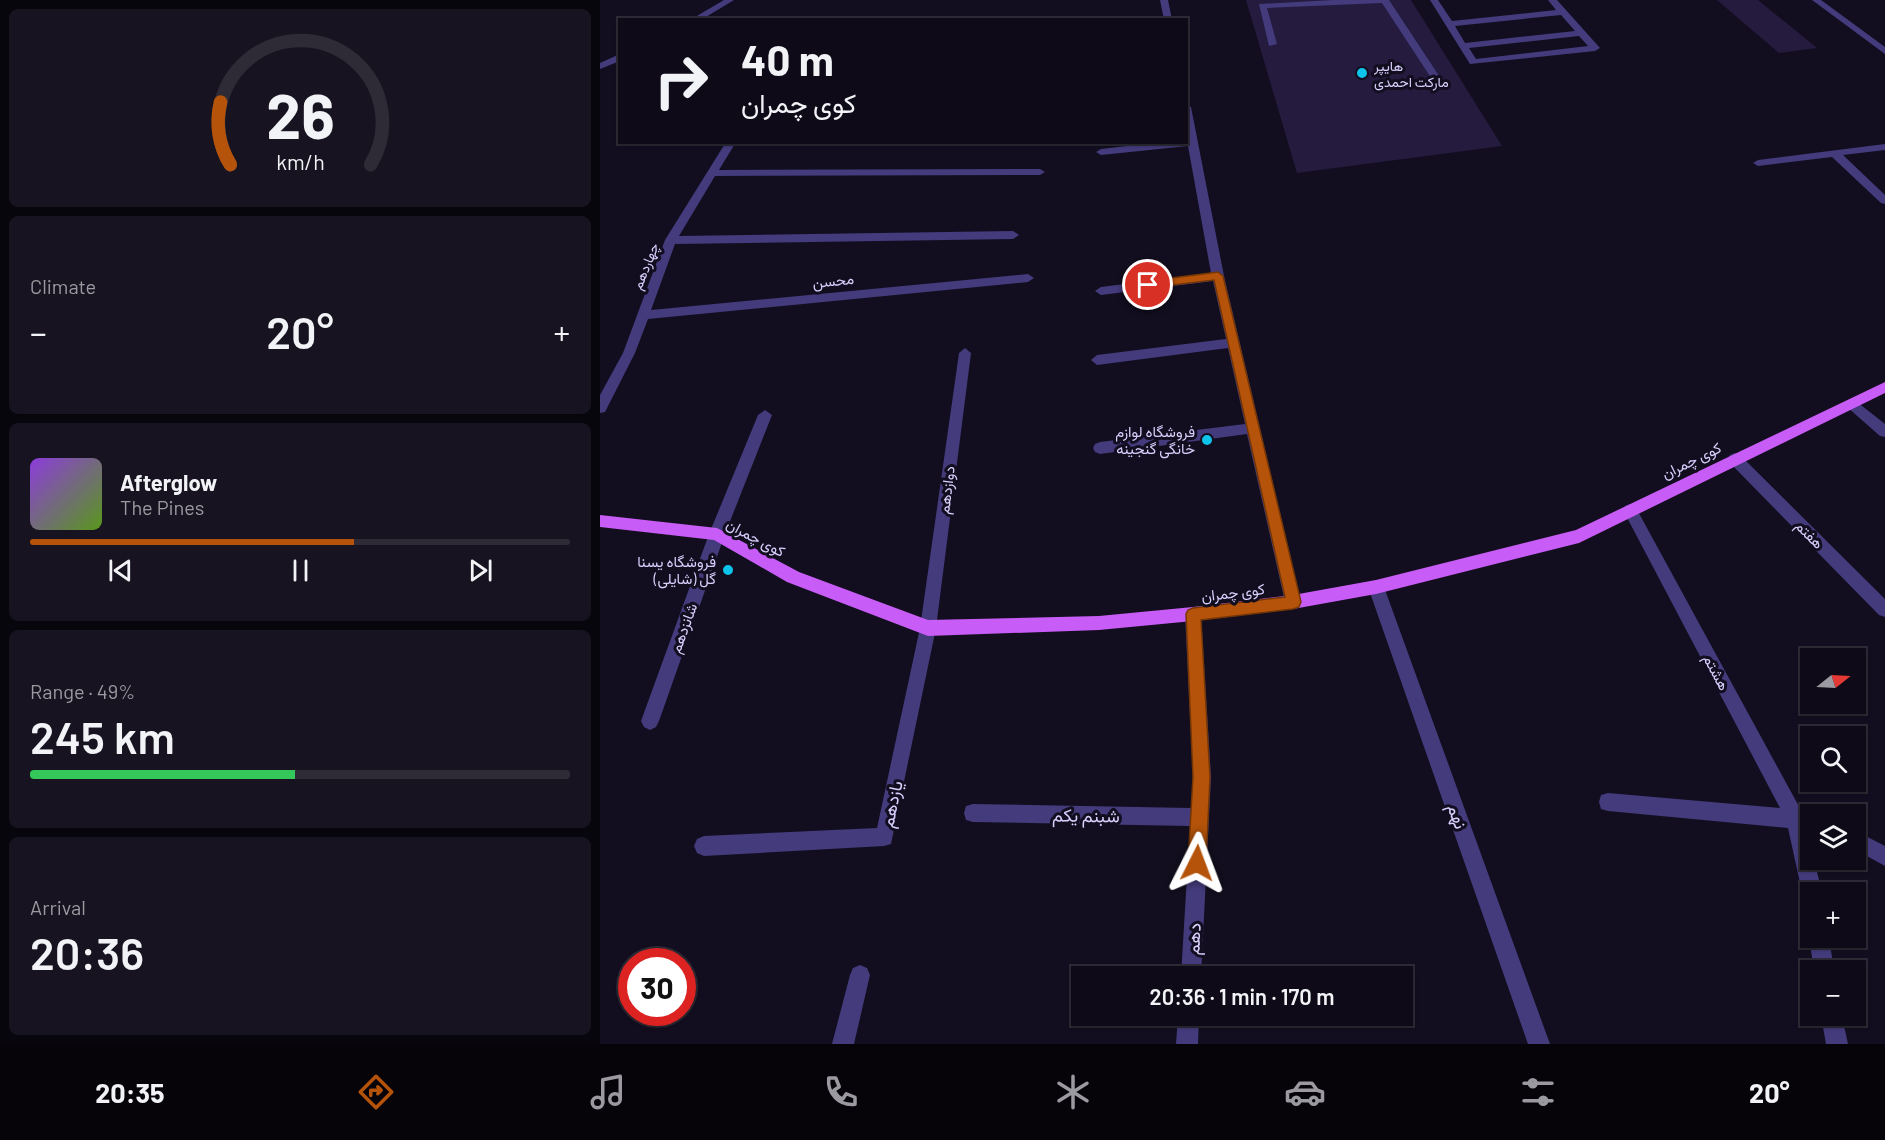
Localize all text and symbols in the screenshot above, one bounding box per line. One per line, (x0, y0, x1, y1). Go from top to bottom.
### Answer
text: 40 m (741, 34, 834, 84)
icon: right (642, 42, 720, 120)
place label: هایپر مارکت احمدی (1373, 57, 1449, 91)
marker: هایپر مارکت احمدی (1355, 66, 1369, 80)
text: 26 (266, 77, 334, 151)
text: کوی چمران (741, 86, 856, 118)
text: km/h (276, 149, 324, 174)
street label: چهاردهم (628, 240, 664, 293)
pin (1122, 259, 1173, 310)
icon: arrive (1131, 268, 1164, 301)
street label: محسن (811, 269, 855, 293)
text: Climate (30, 274, 96, 298)
text: 20° (266, 304, 334, 358)
text: − (30, 312, 47, 352)
text: + (554, 312, 570, 352)
place label: فروشگاه لوازم خانگی گنجینه (1115, 422, 1195, 459)
marker: فروشگاه لوازم خانگی گنجینه (1200, 433, 1214, 447)
street label: کوی چمران (1658, 438, 1725, 484)
street label: دوازدهم (934, 465, 960, 515)
text: Afterglow (120, 469, 217, 495)
text: The Pines (120, 495, 204, 519)
street label: کوی چمران (723, 514, 789, 562)
street label: هفتم (1791, 516, 1828, 553)
place label: فروشگاه یسنا گل (شایلی) (637, 552, 716, 589)
icon: previous (104, 554, 137, 587)
icon: pause (284, 554, 317, 587)
icon: next (464, 554, 497, 587)
marker: فروشگاه یسنا گل (شایلی) (721, 563, 735, 577)
street label: کوی چمران (1200, 579, 1266, 607)
street label: شانزدهم (666, 600, 702, 656)
north arrow (1800, 648, 1866, 714)
map controls (1800, 648, 1866, 1026)
street label: هشتم (1698, 651, 1734, 694)
text: Range · 49% (30, 679, 135, 703)
text: 245 km (30, 709, 175, 763)
button: search (1800, 726, 1866, 792)
street label: یازدهم (875, 778, 909, 830)
street label: نهم (1441, 800, 1473, 832)
street label: شبنم یکم (1052, 803, 1120, 829)
button: layers (1800, 804, 1866, 870)
position arrow (1165, 831, 1229, 895)
button: + (1800, 882, 1866, 948)
text: Arrival (30, 895, 86, 919)
street label: دهم (1181, 922, 1207, 956)
text: 20:36 (30, 925, 144, 979)
speed limit sign: 30 (618, 948, 696, 1026)
button: − (1800, 960, 1866, 1026)
text: 20:36 · 1 min · 170 m (1150, 983, 1334, 1009)
icon: directions (355, 1071, 397, 1113)
icon: music (587, 1071, 629, 1113)
icon: phone (820, 1071, 862, 1113)
icon: climate (1052, 1071, 1094, 1113)
icon: car (1284, 1071, 1326, 1113)
icon: filters (1517, 1071, 1559, 1113)
text: 20:35 (95, 1076, 165, 1108)
text: 20° (1749, 1076, 1790, 1108)

